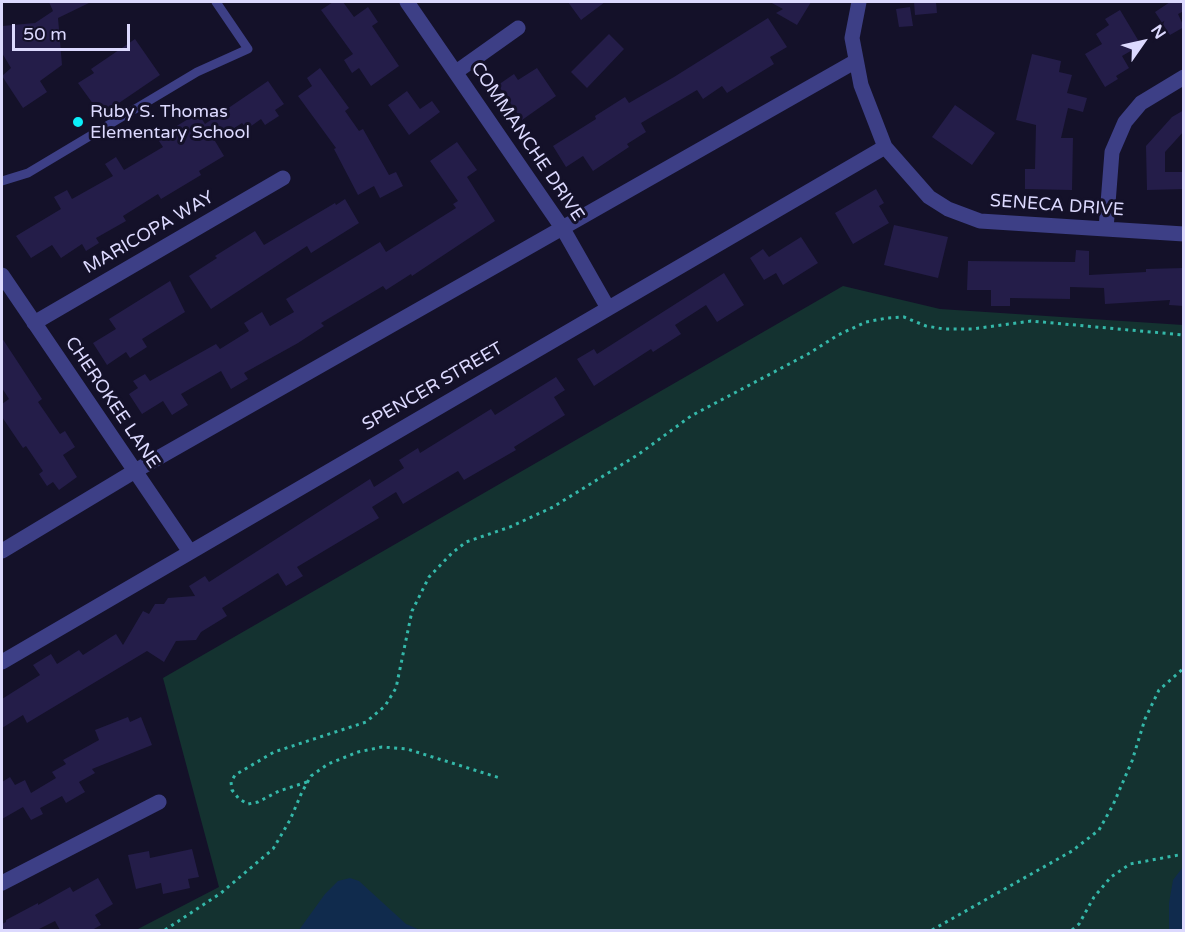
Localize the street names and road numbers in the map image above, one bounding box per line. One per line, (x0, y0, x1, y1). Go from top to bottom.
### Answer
street label: COMMANCHE DRIVE (466, 58, 588, 226)
street label: MARICOPA WAY (80, 187, 218, 279)
street label: SENECA DRIVE (989, 191, 1125, 221)
street label: CHEROKEE LANE (60, 333, 164, 473)
street label: SPENCER STREET (359, 338, 507, 436)

